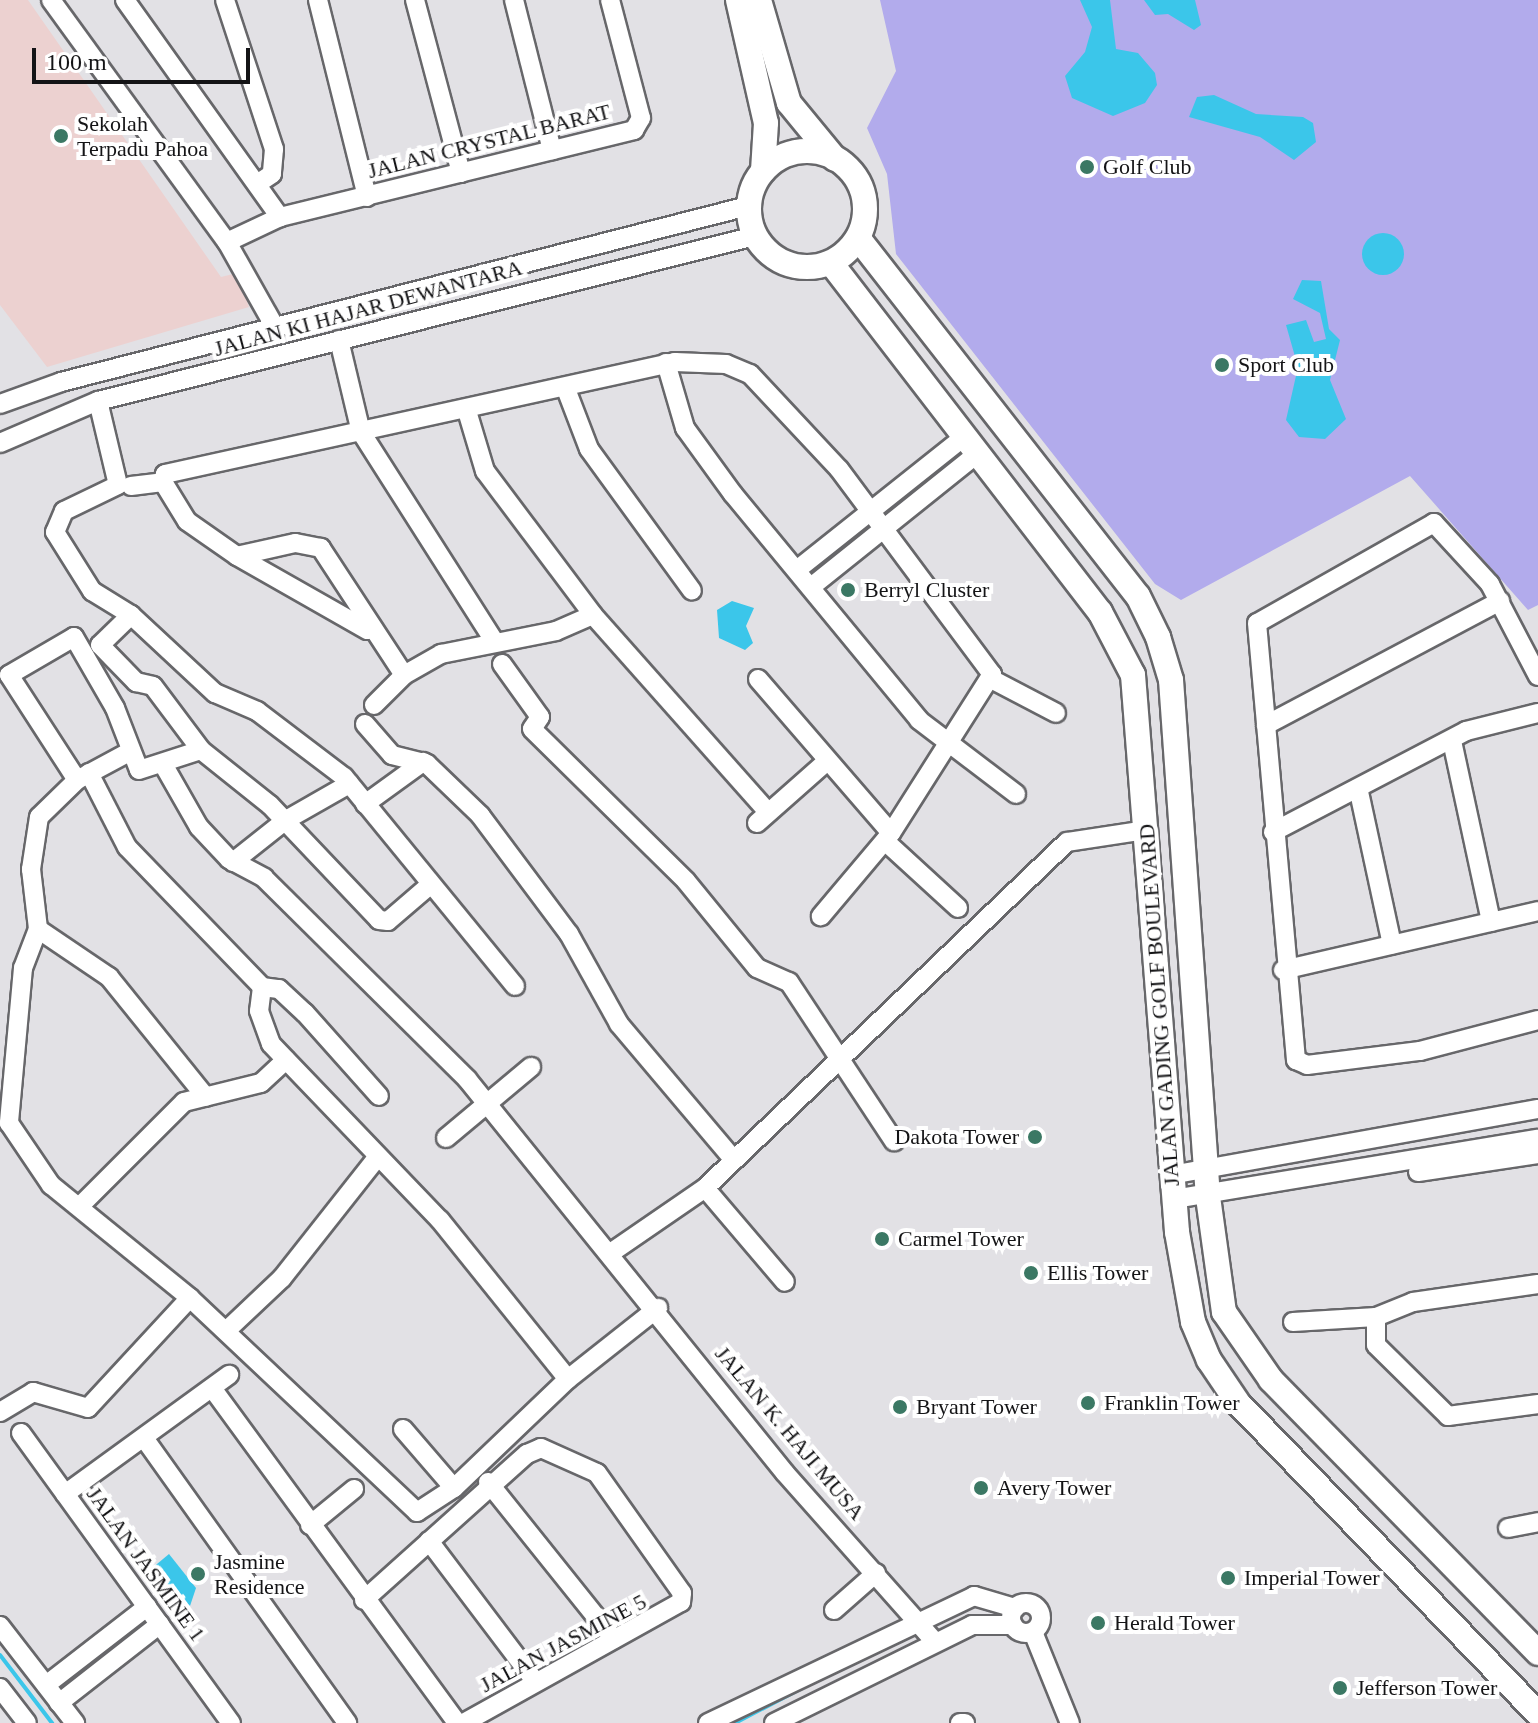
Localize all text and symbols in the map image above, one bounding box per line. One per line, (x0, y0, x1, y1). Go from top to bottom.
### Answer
scale bar (36, 32, 254, 82)
text: 100 m (46, 49, 107, 75)
street label: JALAN CRYSTAL BARAT (364, 98, 614, 184)
place label: Sekolah Terpadu Pahoa (77, 110, 208, 162)
marker: Sekolah Terpadu Pahoa (52, 127, 70, 145)
place label: Golf Club (1103, 154, 1192, 180)
marker: Golf Club (1078, 158, 1096, 176)
street label: JALAN KI HAJAR DEWANTARA (211, 254, 525, 362)
place label: Sport Club (1238, 352, 1334, 378)
marker: Sport Club (1213, 356, 1231, 374)
place label: Berryl Cluster (864, 577, 989, 603)
marker: Berryl Cluster (839, 581, 857, 599)
street label: JALAN GADING GOLF BOULEVARD (1133, 823, 1185, 1187)
place label: Dakota Tower (894, 1124, 1019, 1150)
marker: Dakota Tower (1026, 1128, 1044, 1146)
place label: Carmel Tower (898, 1226, 1024, 1252)
marker: Carmel Tower (873, 1230, 891, 1248)
place label: Ellis Tower (1047, 1260, 1149, 1286)
marker: Ellis Tower (1022, 1264, 1040, 1282)
street label: JALAN K. HAJI MUSA (710, 1341, 870, 1525)
place label: Franklin Tower (1104, 1390, 1240, 1416)
place label: Bryant Tower (916, 1394, 1037, 1420)
marker: Franklin Tower (1079, 1394, 1097, 1412)
marker: Bryant Tower (891, 1398, 909, 1416)
place label: Avery Tower (997, 1475, 1112, 1501)
marker: Avery Tower (972, 1479, 990, 1497)
street label: JALAN JASMINE 1 (81, 1482, 211, 1646)
place label: Jasmine Residence (214, 1548, 304, 1600)
marker: Jasmine Residence (189, 1565, 207, 1583)
place label: Imperial Tower (1244, 1565, 1380, 1591)
marker: Imperial Tower (1219, 1569, 1237, 1587)
street label: JALAN JASMINE 5 (475, 1588, 651, 1698)
place label: Herald Tower (1114, 1610, 1235, 1636)
marker: Herald Tower (1089, 1614, 1107, 1632)
place label: Jefferson Tower (1356, 1675, 1498, 1701)
marker: Jefferson Tower (1331, 1679, 1349, 1697)

